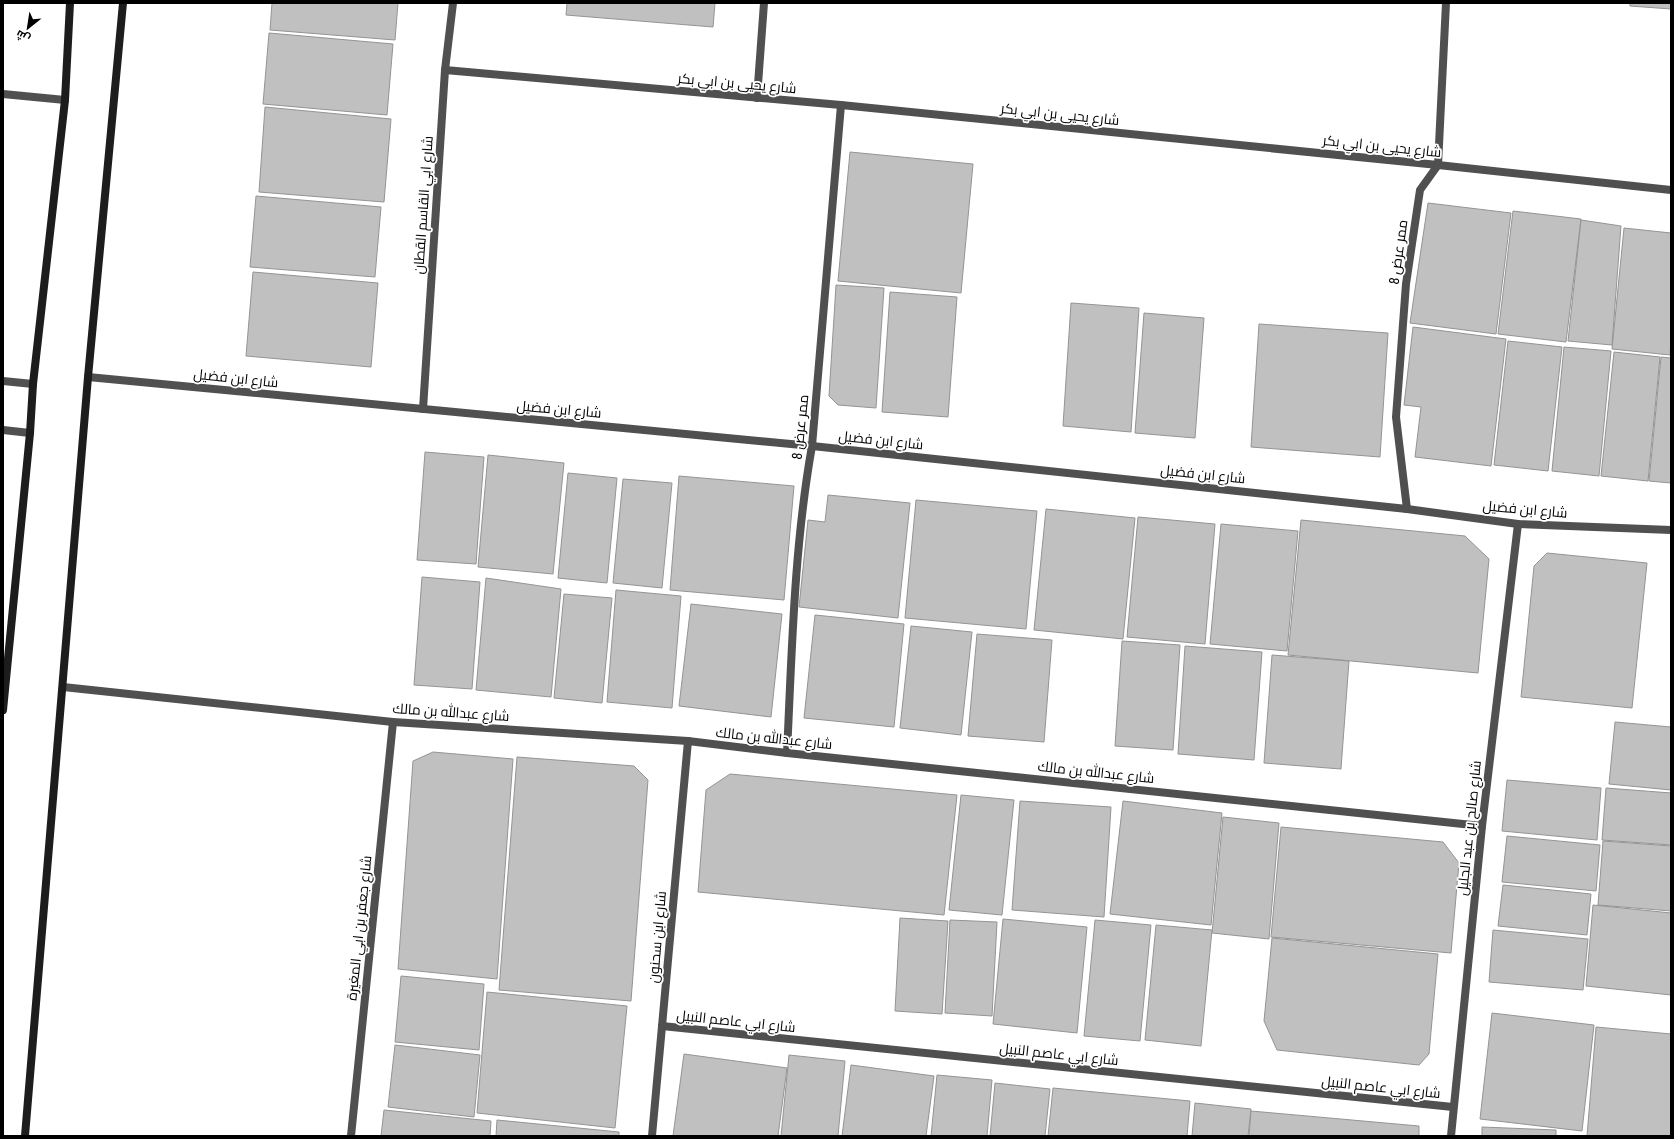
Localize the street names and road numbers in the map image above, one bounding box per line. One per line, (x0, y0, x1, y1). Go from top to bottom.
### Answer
street label: شارع يحيى بن ابي بكر (676, 70, 797, 100)
street label: شارع يحيى بن ابي بكر (998, 100, 1120, 132)
street label: شارع يحيى بن ابي بكر (1320, 132, 1442, 164)
street label: شارع ابي القاسم القطان (410, 135, 440, 275)
street label: ممر عرض 8 (1386, 219, 1410, 285)
street label: شارع ابن فضيل (193, 366, 279, 391)
street label: ممر عرض 8 (789, 394, 811, 460)
street label: شارع ابن فضيل (516, 397, 602, 422)
street label: شارع ابن فضيل (838, 428, 924, 453)
street label: شارع ابن فضيل (1160, 462, 1246, 487)
street label: شارع ابن فضيل (1482, 497, 1568, 522)
street label: شارع عبدالله بن مالك (392, 699, 510, 725)
street label: شارع عبدالله بن مالك (715, 723, 833, 753)
street label: شارع عبدالله بن مالك (1037, 757, 1155, 787)
street label: شارع صالح بن عبد الجليل (1454, 760, 1485, 897)
street label: شارع جعفر بن ابي المغيرة (343, 855, 379, 1002)
street label: شارع ابن سحنون (645, 890, 670, 984)
street label: شارع ابي عاصم النبيل (675, 1007, 796, 1039)
street label: شارع ابي عاصم النبيل (998, 1040, 1119, 1072)
street label: شارع ابي عاصم النبيل (1320, 1073, 1441, 1105)

